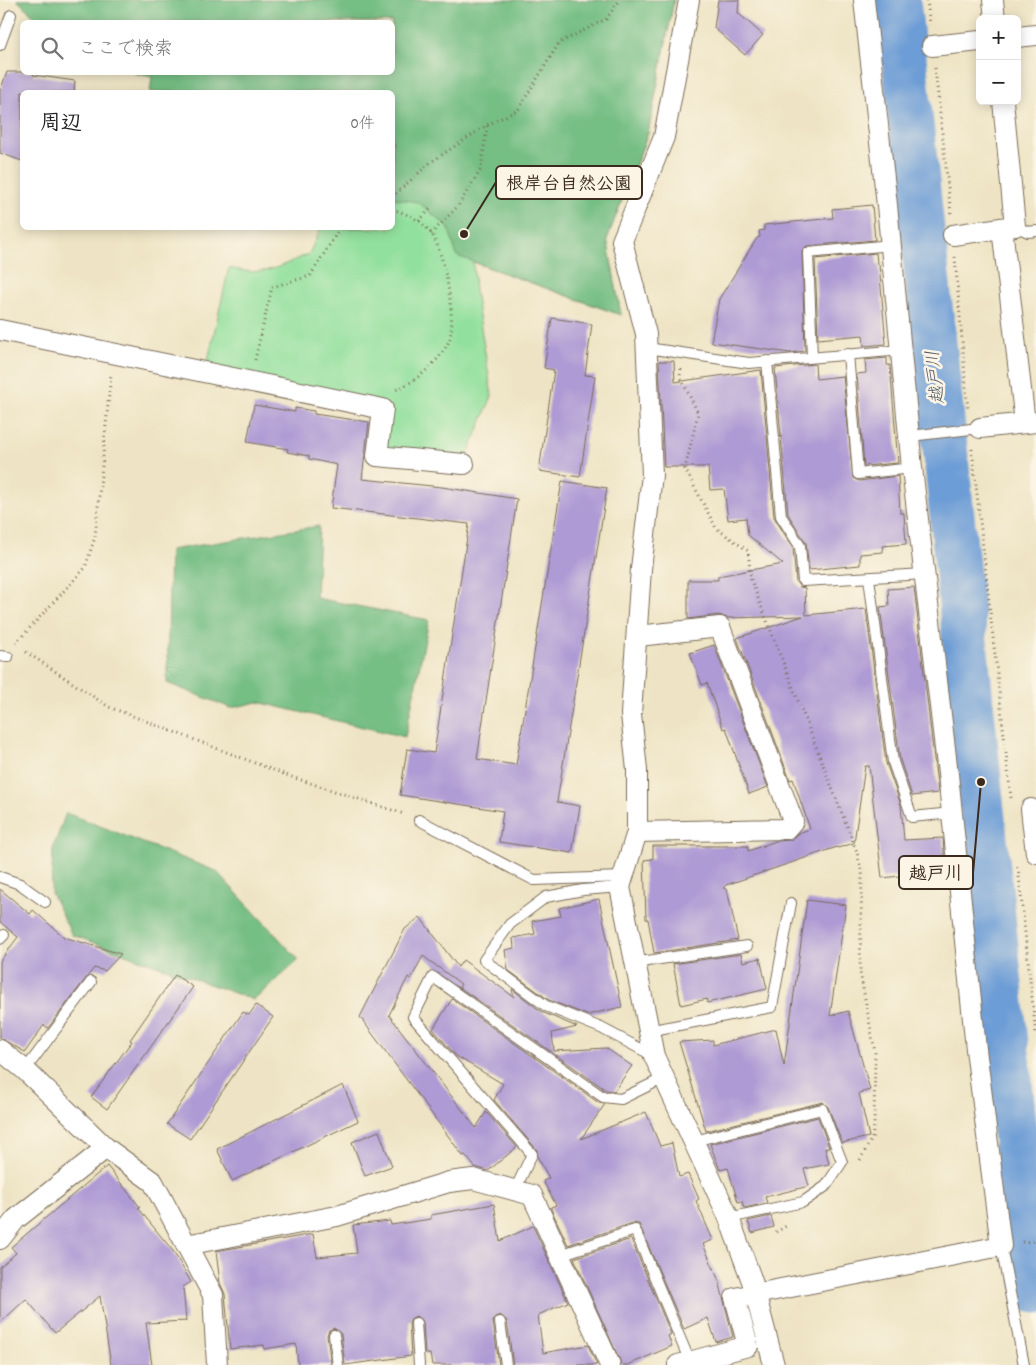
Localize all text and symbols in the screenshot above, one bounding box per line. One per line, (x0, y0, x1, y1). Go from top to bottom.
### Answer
map controls (976, 15, 1021, 105)
button: + (976, 15, 1021, 60)
search box (20, 20, 395, 75)
icon: search (38, 34, 66, 62)
text: ここで検索 (78, 37, 173, 64)
button: − (976, 60, 1021, 105)
text: 周辺 (40, 110, 82, 140)
text: 0件 (350, 113, 375, 136)
callout: 根岸台自然公園 (496, 166, 642, 199)
text: 根岸台自然公園 (506, 173, 632, 198)
water label: 越戸川 (922, 349, 952, 406)
callout: 越戸川 (899, 856, 973, 889)
text: 越戸川 (909, 863, 963, 888)

